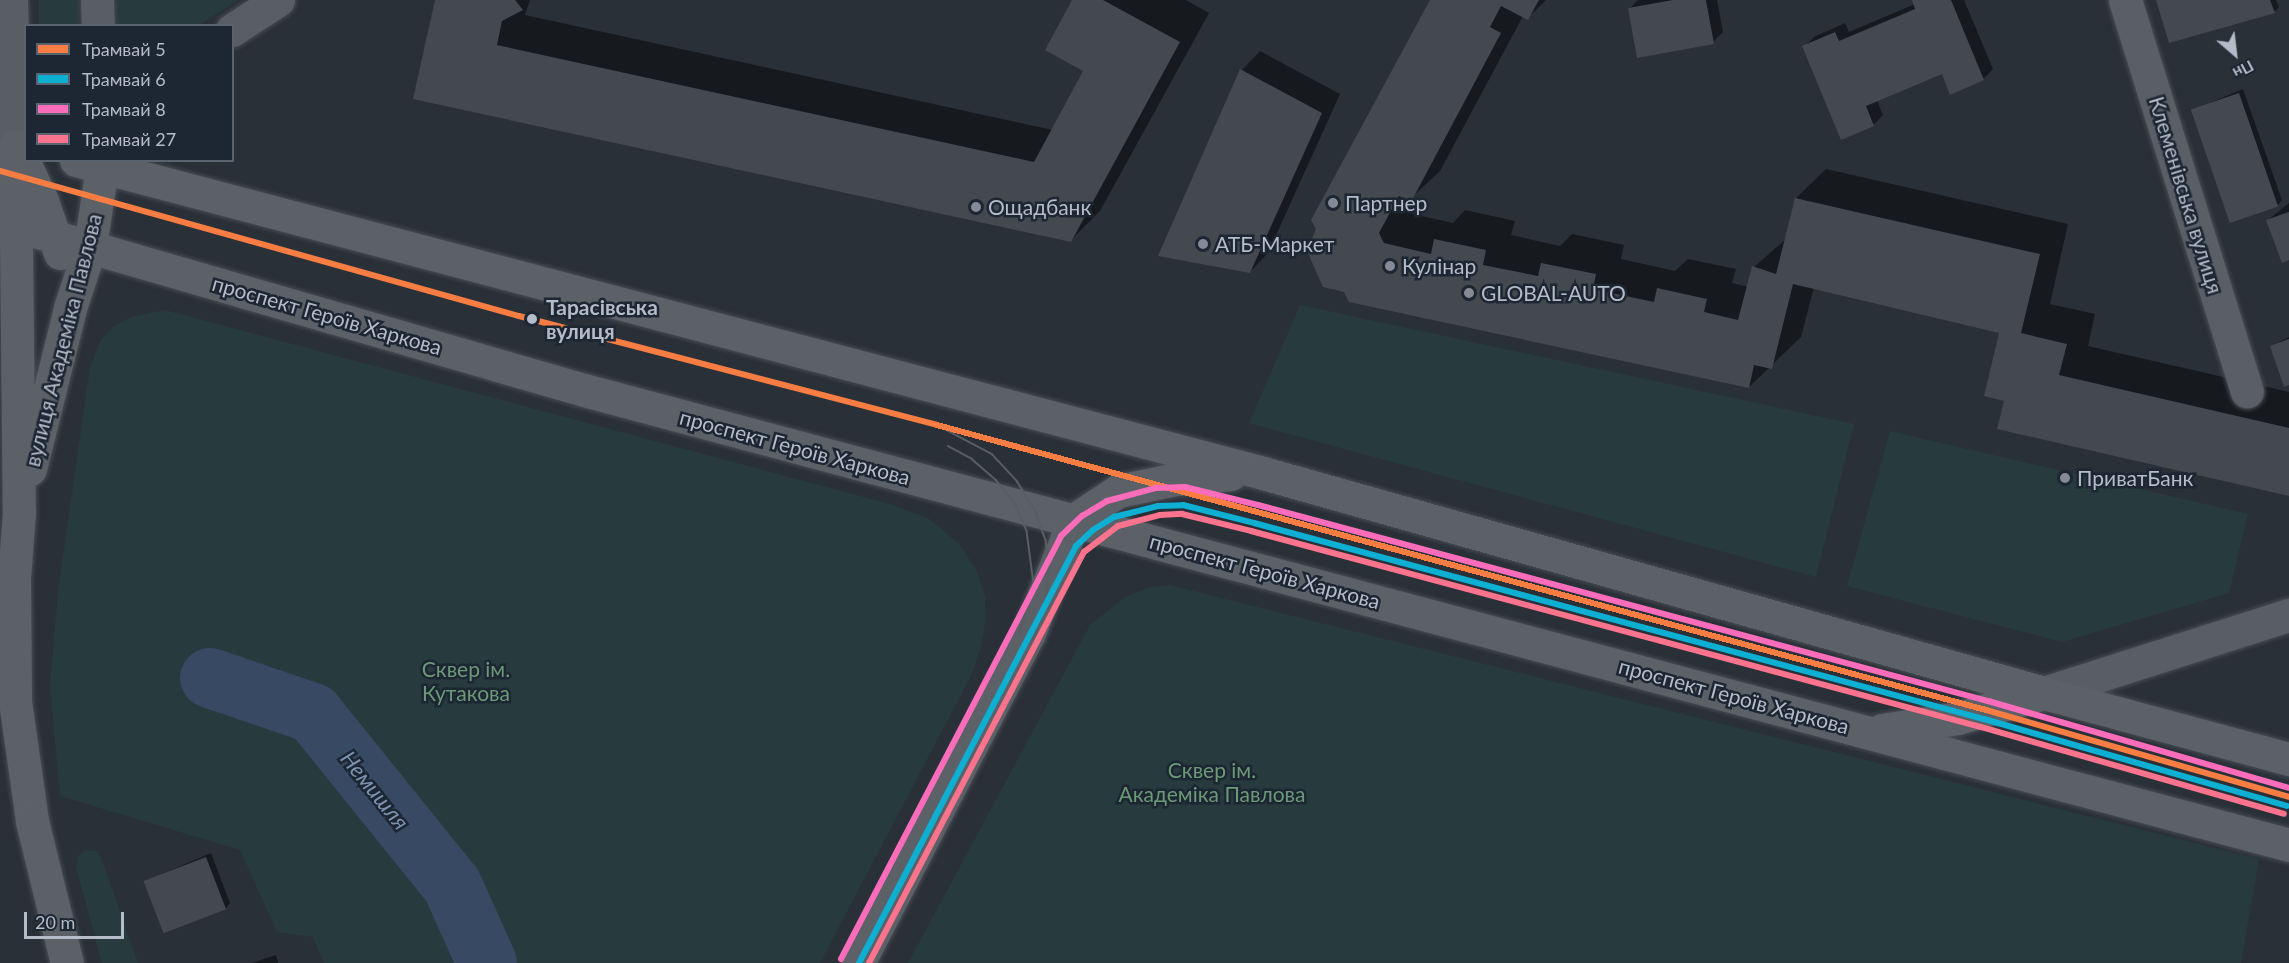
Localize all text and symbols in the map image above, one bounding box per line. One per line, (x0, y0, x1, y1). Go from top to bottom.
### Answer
legend (24, 24, 234, 162)
north arrow (2205, 24, 2265, 84)
text: Трамвай 5 (82, 38, 166, 60)
text: Пн (2230, 57, 2257, 84)
text: Трамвай 6 (82, 68, 166, 90)
street label: Клеменівська вулиця (2144, 93, 2228, 297)
text: Трамвай 8 (82, 98, 166, 120)
text: Трамвай 27 (82, 128, 176, 150)
place label: Партнер (1345, 190, 1427, 216)
place label: Ощадбанк (988, 194, 1091, 220)
marker: Партнер (1326, 196, 1340, 210)
marker: Ощадбанк (969, 200, 983, 214)
street label: вулиця Академіка Павлова (19, 211, 107, 469)
place label: АТБ-Маркет (1215, 231, 1334, 257)
marker: АТБ-Маркет (1196, 237, 1210, 251)
place label: Кулінар (1402, 253, 1476, 279)
marker: Кулінар (1383, 259, 1397, 273)
street label: проспект Героїв Харкова (209, 270, 445, 360)
place label: GLOBAL-AUTO (1481, 280, 1626, 306)
marker: GLOBAL-AUTO (1462, 286, 1476, 300)
place label: Тарасівська вулиця (546, 294, 658, 344)
marker: Тарасівська вулиця (523, 310, 541, 328)
street label: проспект Героїв Харкова (677, 404, 913, 490)
place label: ПриватБанк (2077, 465, 2193, 491)
marker: ПриватБанк (2058, 471, 2072, 485)
street label: проспект Героїв Харкова (1147, 528, 1383, 614)
street label: проспект Героїв Харкова (1616, 653, 1852, 739)
park label: Сквер ім. Кутакова (422, 656, 510, 706)
water label: Немишля (335, 746, 415, 834)
park label: Сквер ім. Академіка Павлова (1119, 757, 1305, 807)
scale bar (27, 900, 128, 938)
text: 20 m (35, 911, 75, 933)

